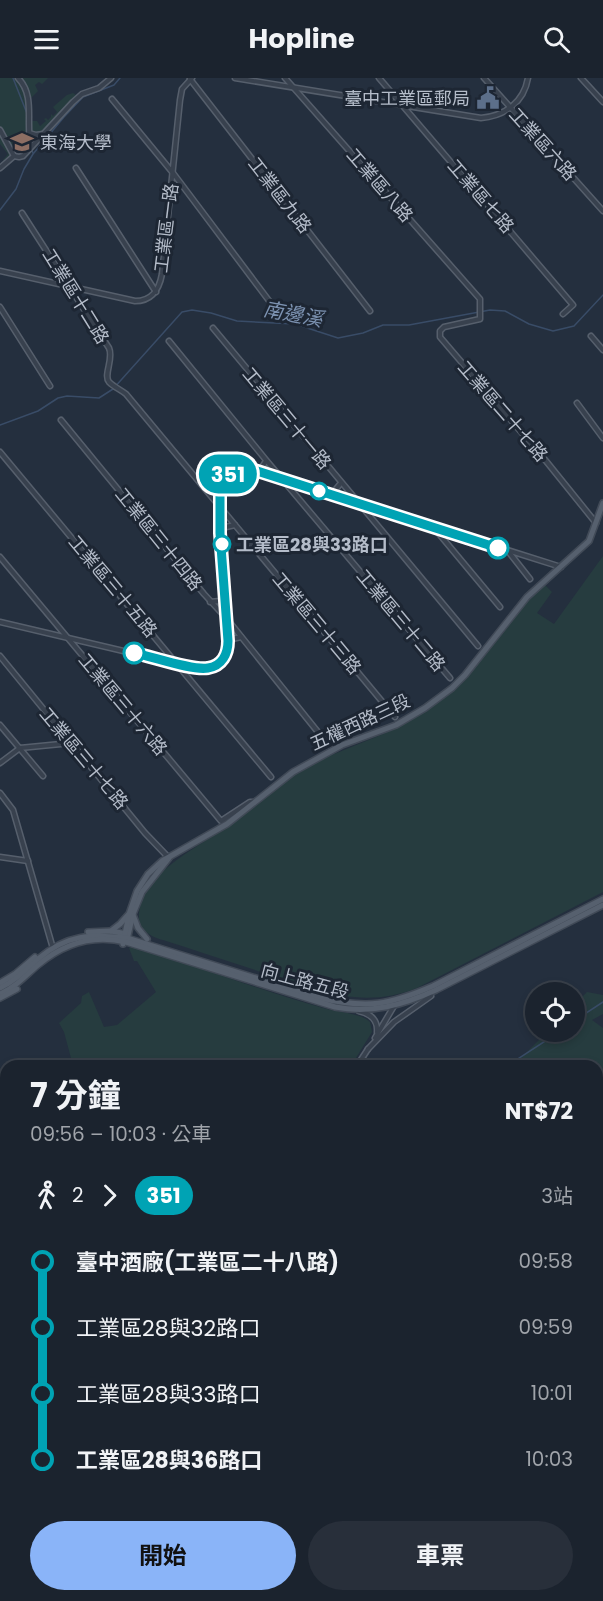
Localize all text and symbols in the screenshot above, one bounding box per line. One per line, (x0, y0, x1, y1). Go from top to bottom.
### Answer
text: Hopline (248, 20, 355, 57)
icon: menu (30, 23, 63, 56)
icon: search (540, 23, 573, 56)
public building icon: 臺中工業區郵局 (475, 85, 501, 111)
place label: 臺中工業區郵局 (344, 86, 470, 111)
street label: 工業區六路 (504, 102, 582, 186)
school or university icon: 東海大學 (9, 129, 35, 155)
place label: 東海大學 (40, 130, 112, 155)
street label: 工業區八路 (341, 143, 419, 227)
street label: 工業區九路 (242, 152, 318, 238)
street label: 工業區七路 (442, 154, 520, 238)
street label: 工業區一路 (148, 182, 184, 274)
street label: 工業區十二路 (37, 244, 115, 348)
water label: 南邊溪 (261, 295, 328, 334)
street label: 工業區二十七路 (452, 355, 554, 467)
street label: 工業區三十一路 (237, 362, 337, 474)
line badge: 351 (194, 454, 262, 494)
text: 351 (211, 460, 245, 489)
street label: 工業區三十四路 (110, 482, 208, 596)
unlabelled marker (310, 482, 328, 500)
street label: 工業區三十五路 (63, 530, 163, 642)
place label: 工業區28與33路口 (236, 532, 388, 557)
marker: 工業區28與33路口 (213, 535, 231, 553)
unlabelled marker (487, 537, 509, 559)
street label: 工業區三十二路 (351, 564, 451, 676)
street label: 工業區三十三路 (267, 567, 367, 679)
unlabelled marker (123, 642, 145, 664)
street label: 工業區三十六路 (73, 648, 173, 760)
street label: 五權西路三段 (306, 688, 414, 756)
street label: 工業區三十七路 (34, 702, 134, 814)
street label: 向上路五段 (258, 957, 352, 1005)
map controls (525, 982, 585, 1042)
button: locate (525, 982, 585, 1042)
text: 7 分鐘 (30, 1072, 121, 1119)
text: NT$72 (505, 1096, 573, 1127)
text: 09:56 – 10:03 · 公車 (30, 1120, 211, 1148)
icon: walk (30, 1179, 63, 1212)
icon: forward (93, 1179, 126, 1212)
text: 2 (72, 1181, 84, 1209)
text: 351 (147, 1181, 181, 1210)
text: 3站 (541, 1182, 573, 1210)
text: 臺中酒廠(工業區二十八路) (76, 1247, 339, 1278)
text: 09:58 (518, 1247, 573, 1275)
text: 工業區28與32路口 (76, 1313, 260, 1344)
text: 09:59 (518, 1313, 573, 1341)
text: 工業區28與33路口 (76, 1379, 260, 1410)
text: 10:01 (531, 1379, 573, 1407)
text: 工業區28與36路口 (76, 1445, 262, 1476)
text: 10:03 (525, 1445, 573, 1473)
button: 開始 (30, 1521, 296, 1590)
button: 車票 (308, 1521, 573, 1590)

